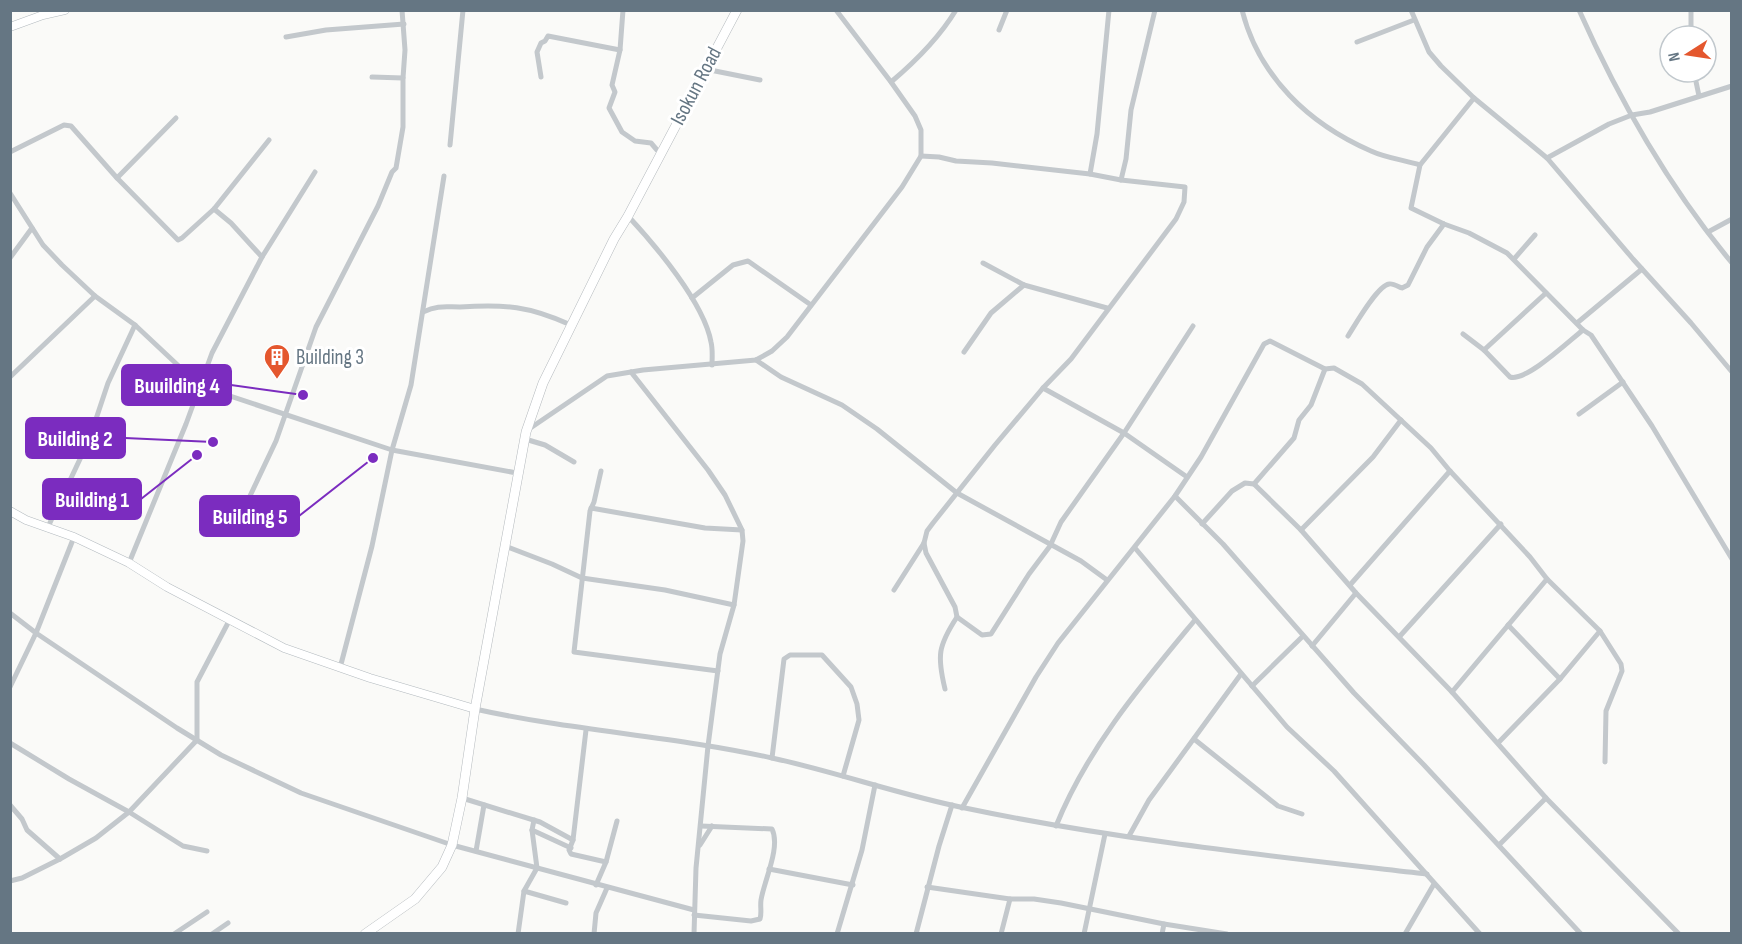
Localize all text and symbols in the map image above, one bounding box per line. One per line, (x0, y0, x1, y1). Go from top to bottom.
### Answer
north arrow (1658, 24, 1718, 84)
street label: Isokun Road (665, 43, 727, 129)
text: N (1665, 51, 1685, 63)
building icon: Building 3 (262, 342, 292, 380)
place label: Building 3 (296, 345, 364, 370)
callout: Buuilding 4 (122, 365, 231, 405)
text: Buuilding 4 (134, 373, 220, 400)
callout: Building 2 (26, 418, 125, 458)
text: Building 2 (37, 426, 113, 453)
callout: Building 1 (43, 479, 141, 519)
text: Building 1 (55, 487, 129, 514)
callout: Building 5 (200, 496, 299, 536)
text: Building 5 (212, 504, 288, 531)

